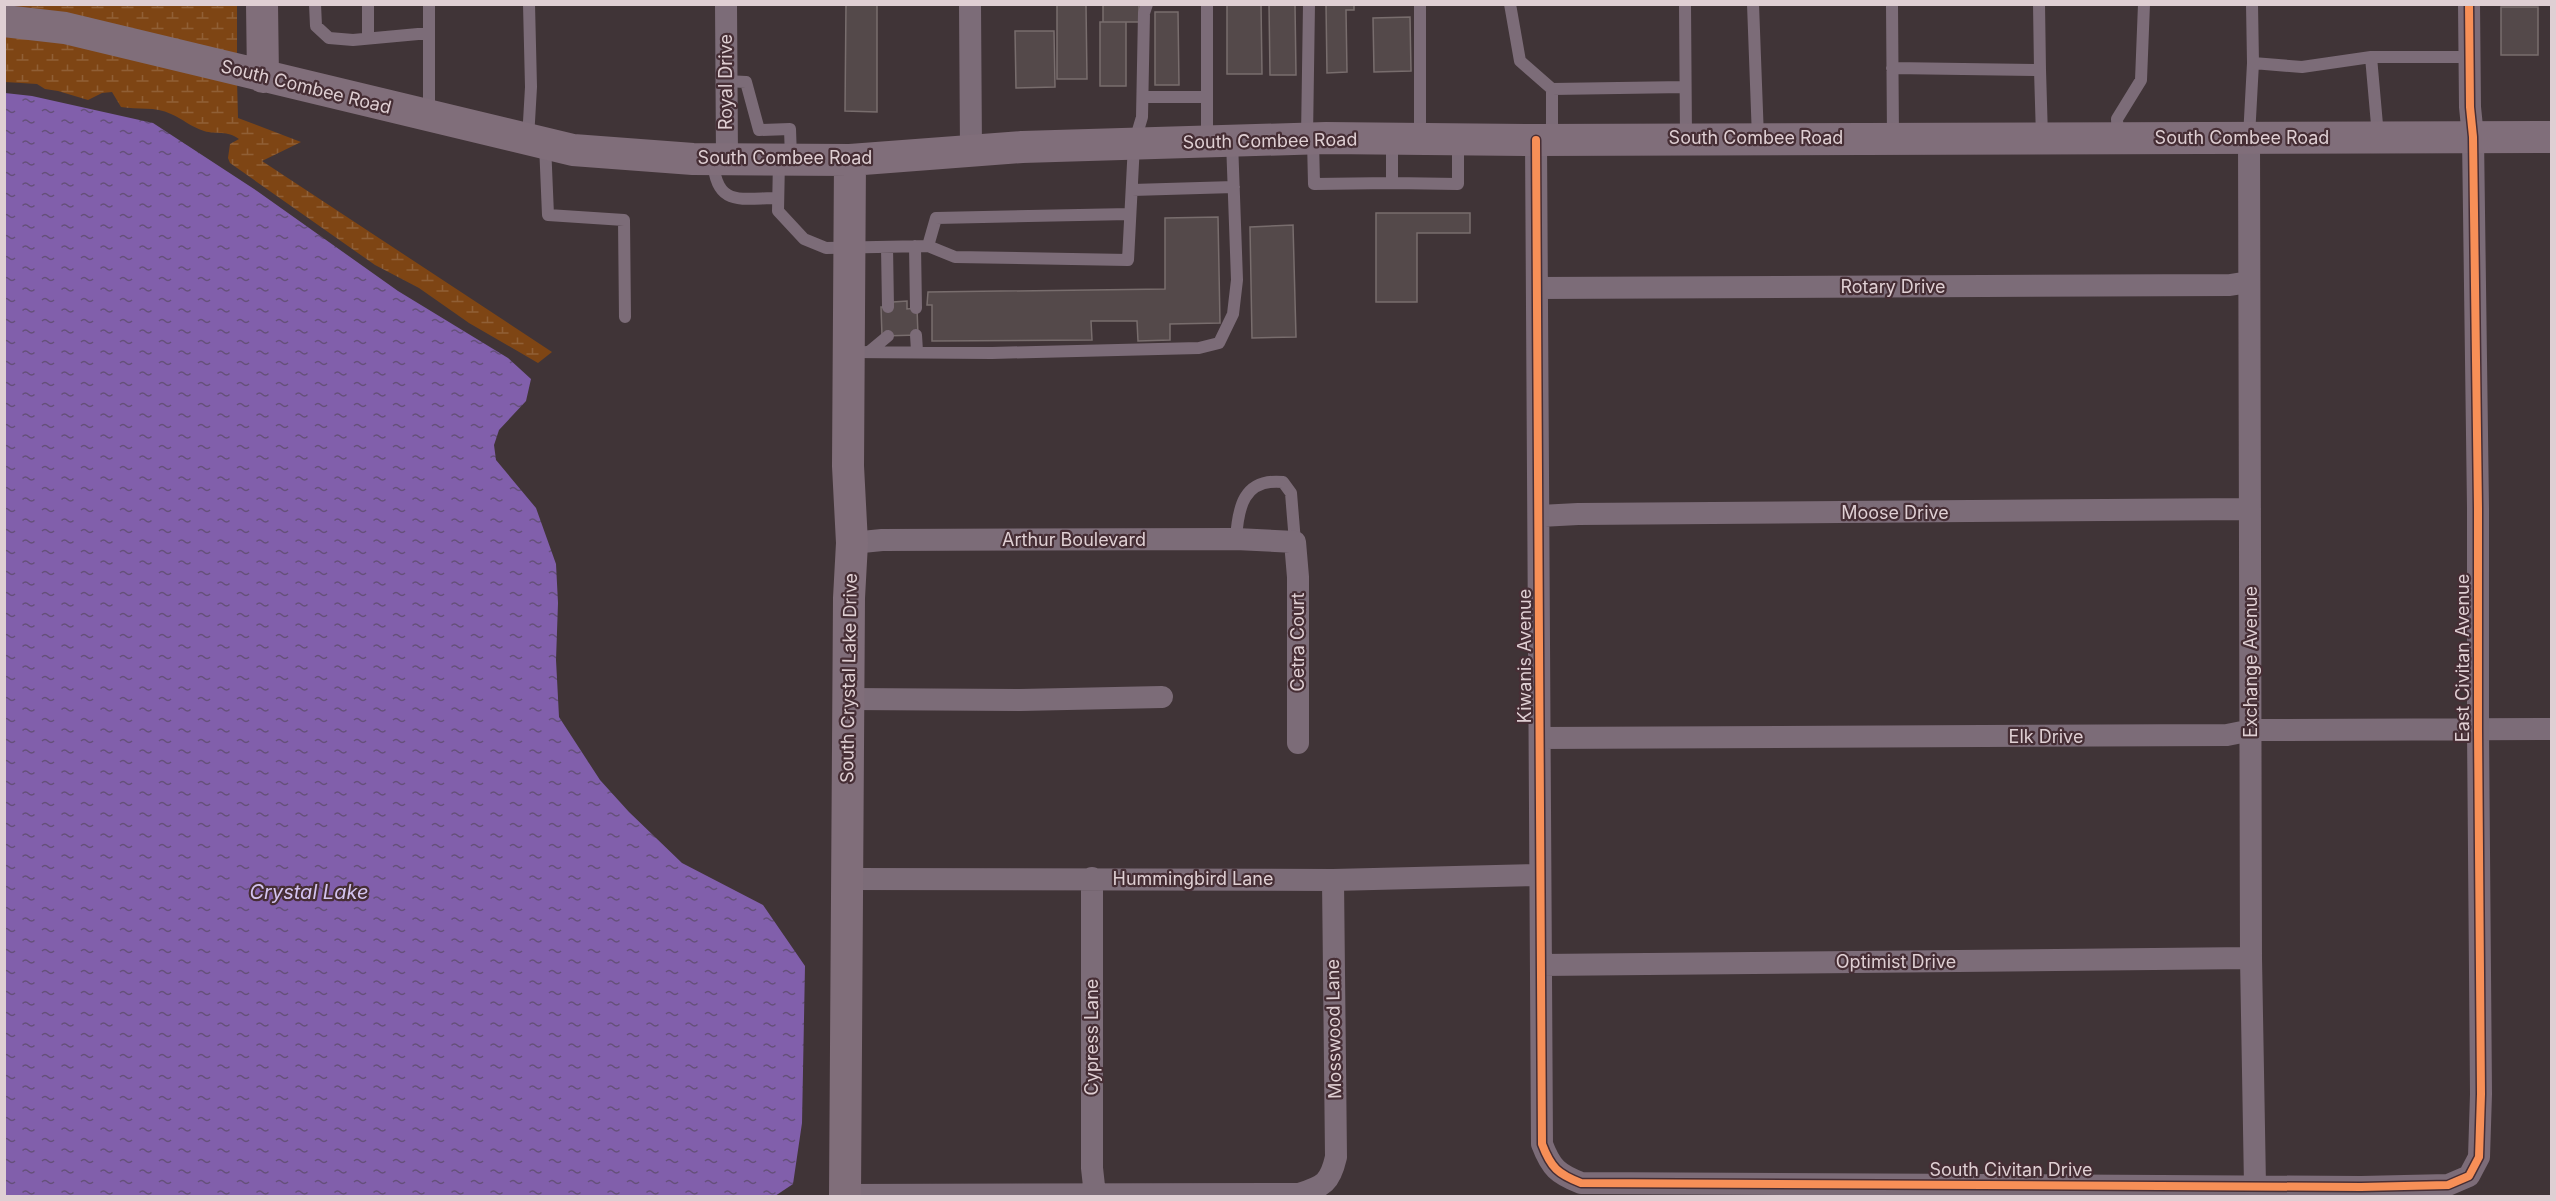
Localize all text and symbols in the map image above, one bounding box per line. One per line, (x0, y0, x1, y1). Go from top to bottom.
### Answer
street label: Royal Drive (715, 34, 736, 130)
street label: South Combee Road (219, 55, 393, 118)
street label: South Combee Road (1669, 127, 1843, 148)
street label: South Combee Road (2155, 127, 2329, 148)
street label: South Combee Road (1182, 128, 1358, 153)
street label: South Combee Road (698, 147, 872, 168)
street label: Rotary Drive (1840, 276, 1946, 297)
street label: Moose Drive (1841, 502, 1949, 523)
street label: Arthur Boulevard (1002, 529, 1146, 550)
street label: South Crystal Lake Drive (836, 573, 861, 783)
street label: East Civitan Avenue (2452, 574, 2473, 742)
street label: Exchange Avenue (2240, 586, 2261, 738)
street label: Kiwanis Avenue (1514, 589, 1535, 723)
street label: Cetra Court (1287, 592, 1308, 692)
street label: Elk Drive (2009, 726, 2083, 747)
street label: Hummingbird Lane (1113, 868, 1273, 889)
water label: Crystal Lake (250, 880, 368, 904)
street label: Optimist Drive (1836, 951, 1956, 972)
street label: Mosswood Lane (1322, 959, 1345, 1099)
street label: Cypress Lane (1081, 979, 1102, 1095)
street label: South Civitan Drive (1929, 1159, 2093, 1180)

